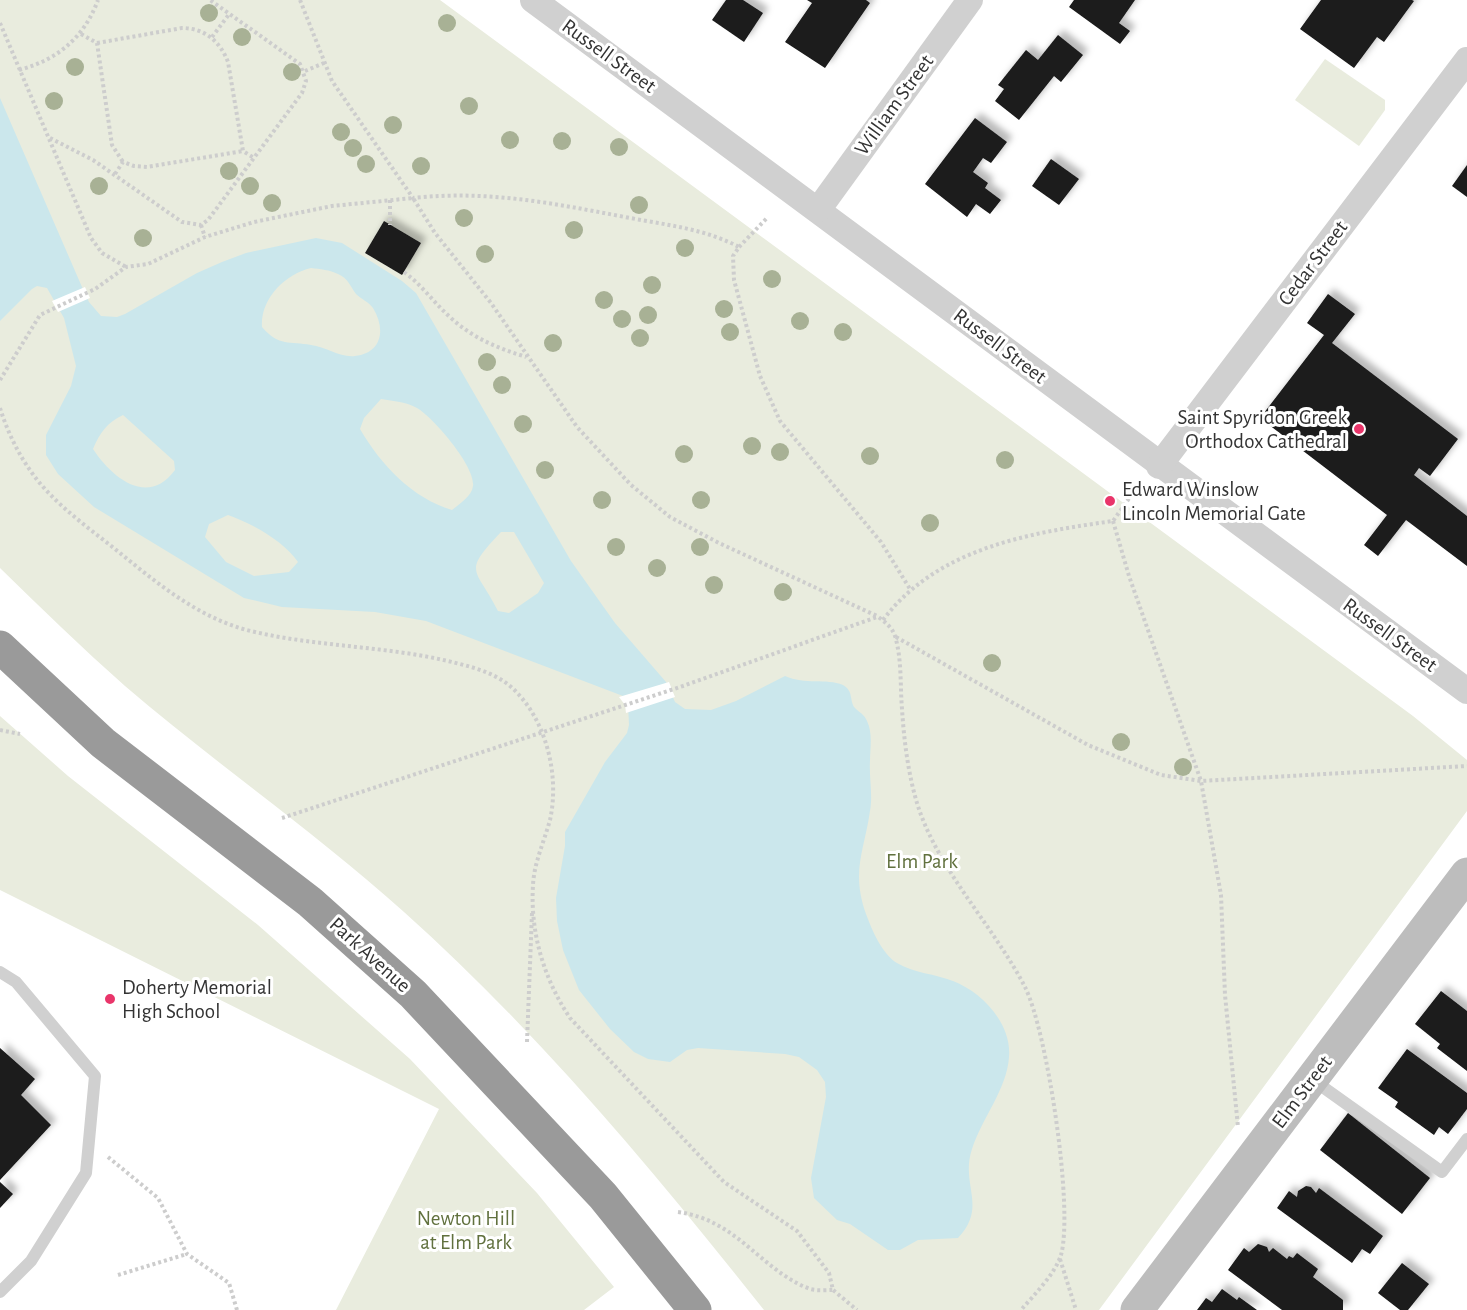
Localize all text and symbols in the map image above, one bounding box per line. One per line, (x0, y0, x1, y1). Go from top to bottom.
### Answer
street label: Russell Street (558, 15, 660, 97)
street label: William Street (851, 51, 937, 159)
street label: Cedar Street (1274, 216, 1352, 309)
street label: Russell Street (950, 304, 1051, 388)
place label: Saint Spyridon Greek Orthodox Cathedral (1177, 407, 1347, 452)
marker: Saint Spyridon Greek Orthodox Cathedral (1352, 422, 1366, 436)
place label: Edward Winslow Lincoln Memorial Gate (1122, 479, 1306, 524)
marker: Edward Winslow Lincoln Memorial Gate (1103, 494, 1117, 508)
street label: Russell Street (1339, 594, 1441, 676)
park label: Elm Park (886, 851, 958, 872)
street label: Park Avenue (325, 913, 415, 997)
place label: Doherty Memorial High School (122, 977, 272, 1022)
marker: Doherty Memorial High School (103, 992, 117, 1006)
street label: Elm Street (1268, 1052, 1336, 1132)
park label: Newton Hill at Elm Park (417, 1208, 515, 1253)

